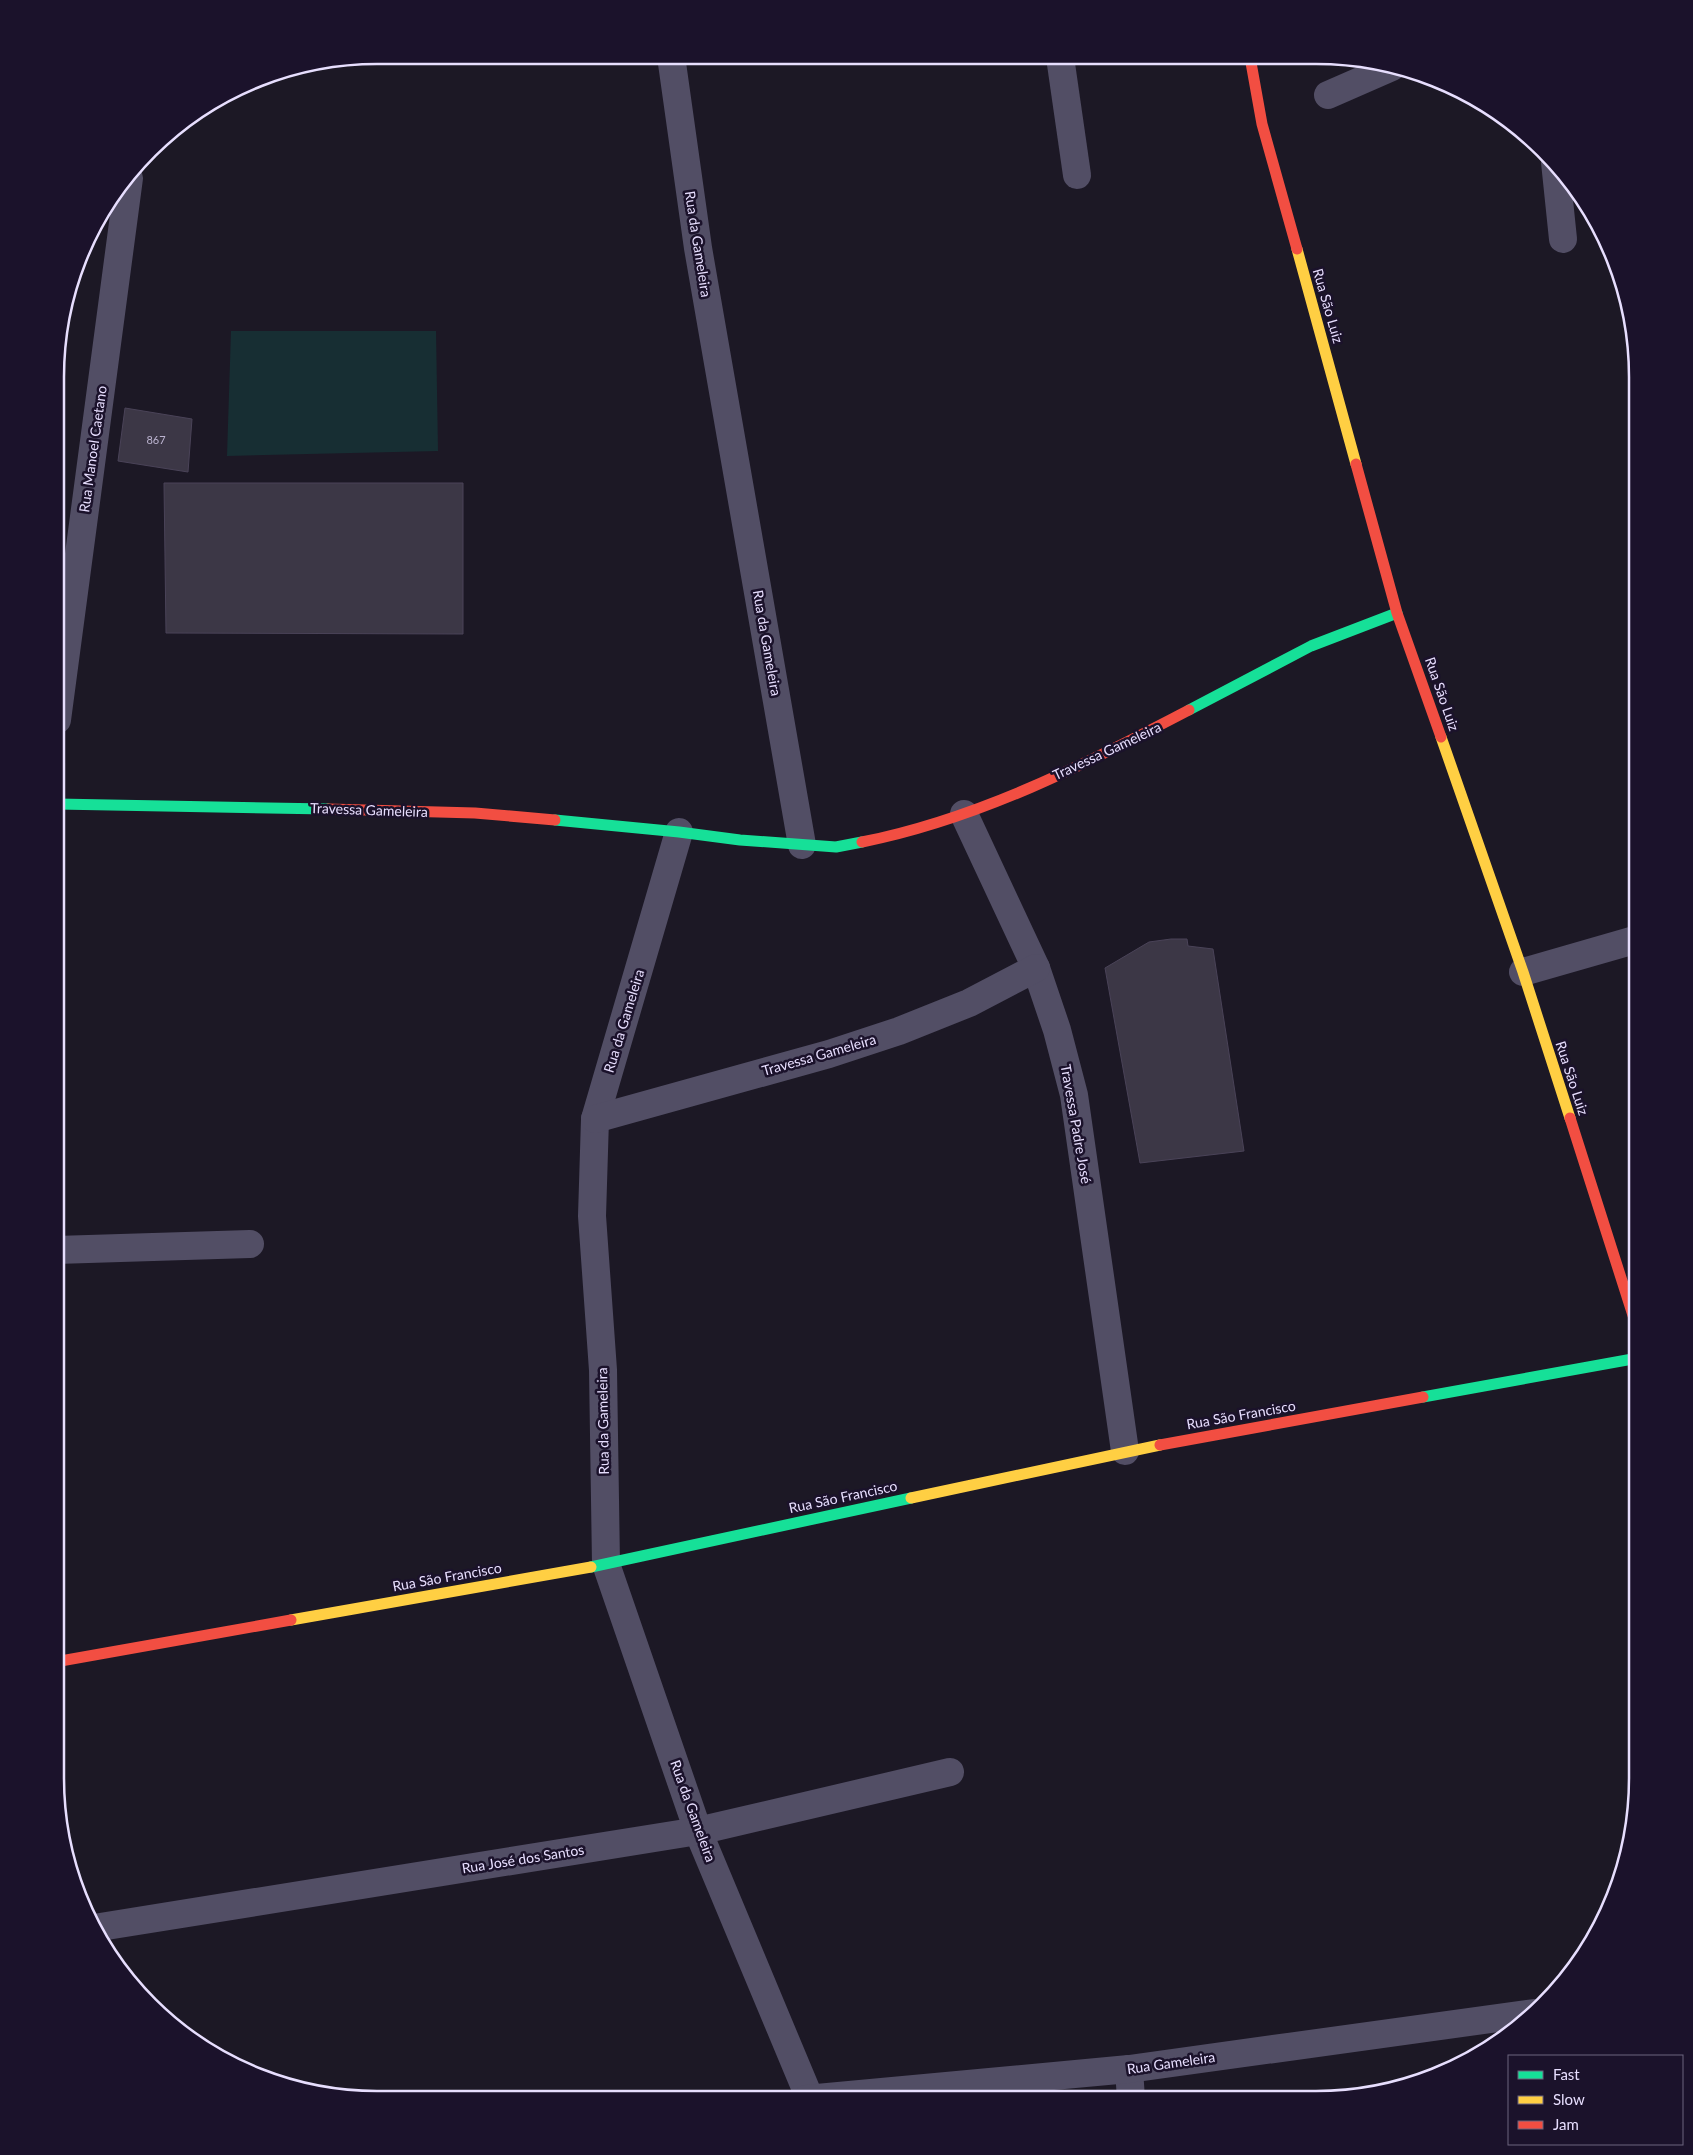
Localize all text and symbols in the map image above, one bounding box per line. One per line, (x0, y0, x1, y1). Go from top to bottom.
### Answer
street label: Rua da Gameleira (682, 190, 715, 298)
street label: Rua São Luiz (1310, 266, 1347, 345)
street label: Rua Manoel Caetano (75, 384, 110, 513)
house number: 867 (146, 433, 166, 446)
street label: Rua da Gameleira (750, 589, 785, 697)
street label: Rua São Luiz (1422, 655, 1463, 733)
street label: Travessa Gameleira (1050, 718, 1164, 783)
street label: Travessa Gameleira (310, 799, 428, 820)
street label: Rua da Gameleira (600, 967, 647, 1075)
street label: Travessa Gameleira (760, 1030, 878, 1079)
street label: Rua São Luiz (1552, 1039, 1592, 1117)
street label: Travessa Padre José (1058, 1063, 1095, 1185)
street label: Rua da Gameleira (593, 1367, 612, 1475)
street label: Rua São Francisco (1185, 1397, 1297, 1432)
street label: Rua São Francisco (787, 1477, 899, 1516)
street label: Rua São Francisco (391, 1559, 503, 1594)
street label: Rua da Gameleira (667, 1758, 720, 1864)
street label: Rua José dos Santos (461, 1840, 585, 1877)
street label: Rua Gameleira (1126, 2048, 1216, 2077)
legend (1508, 2055, 1683, 2145)
text: Fast (1553, 2065, 1580, 2083)
text: Slow (1553, 2090, 1585, 2108)
text: Jam (1553, 2115, 1579, 2133)

